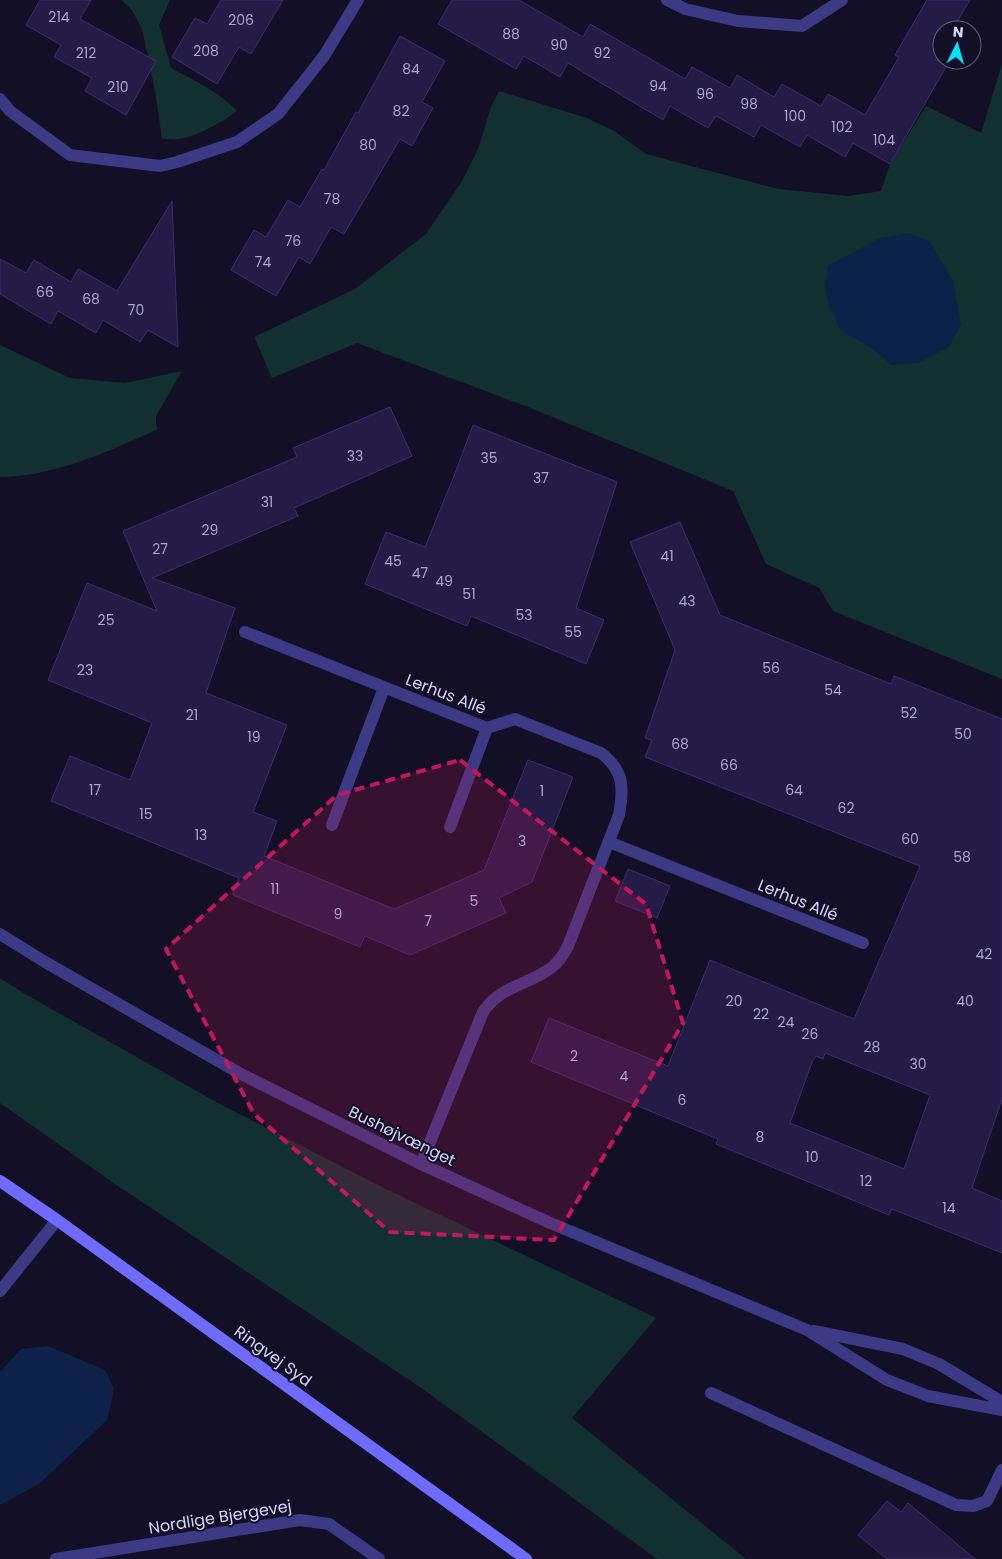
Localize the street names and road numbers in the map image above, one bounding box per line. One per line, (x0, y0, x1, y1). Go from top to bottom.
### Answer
street label: Lerhus Allé (402, 668, 490, 720)
street label: Lerhus Allé (755, 874, 842, 927)
street label: Bushøjvænget (345, 1100, 459, 1172)
street label: Ringvej Syd (229, 1320, 317, 1392)
street label: Nordlige Bjergevej (147, 1494, 293, 1540)

